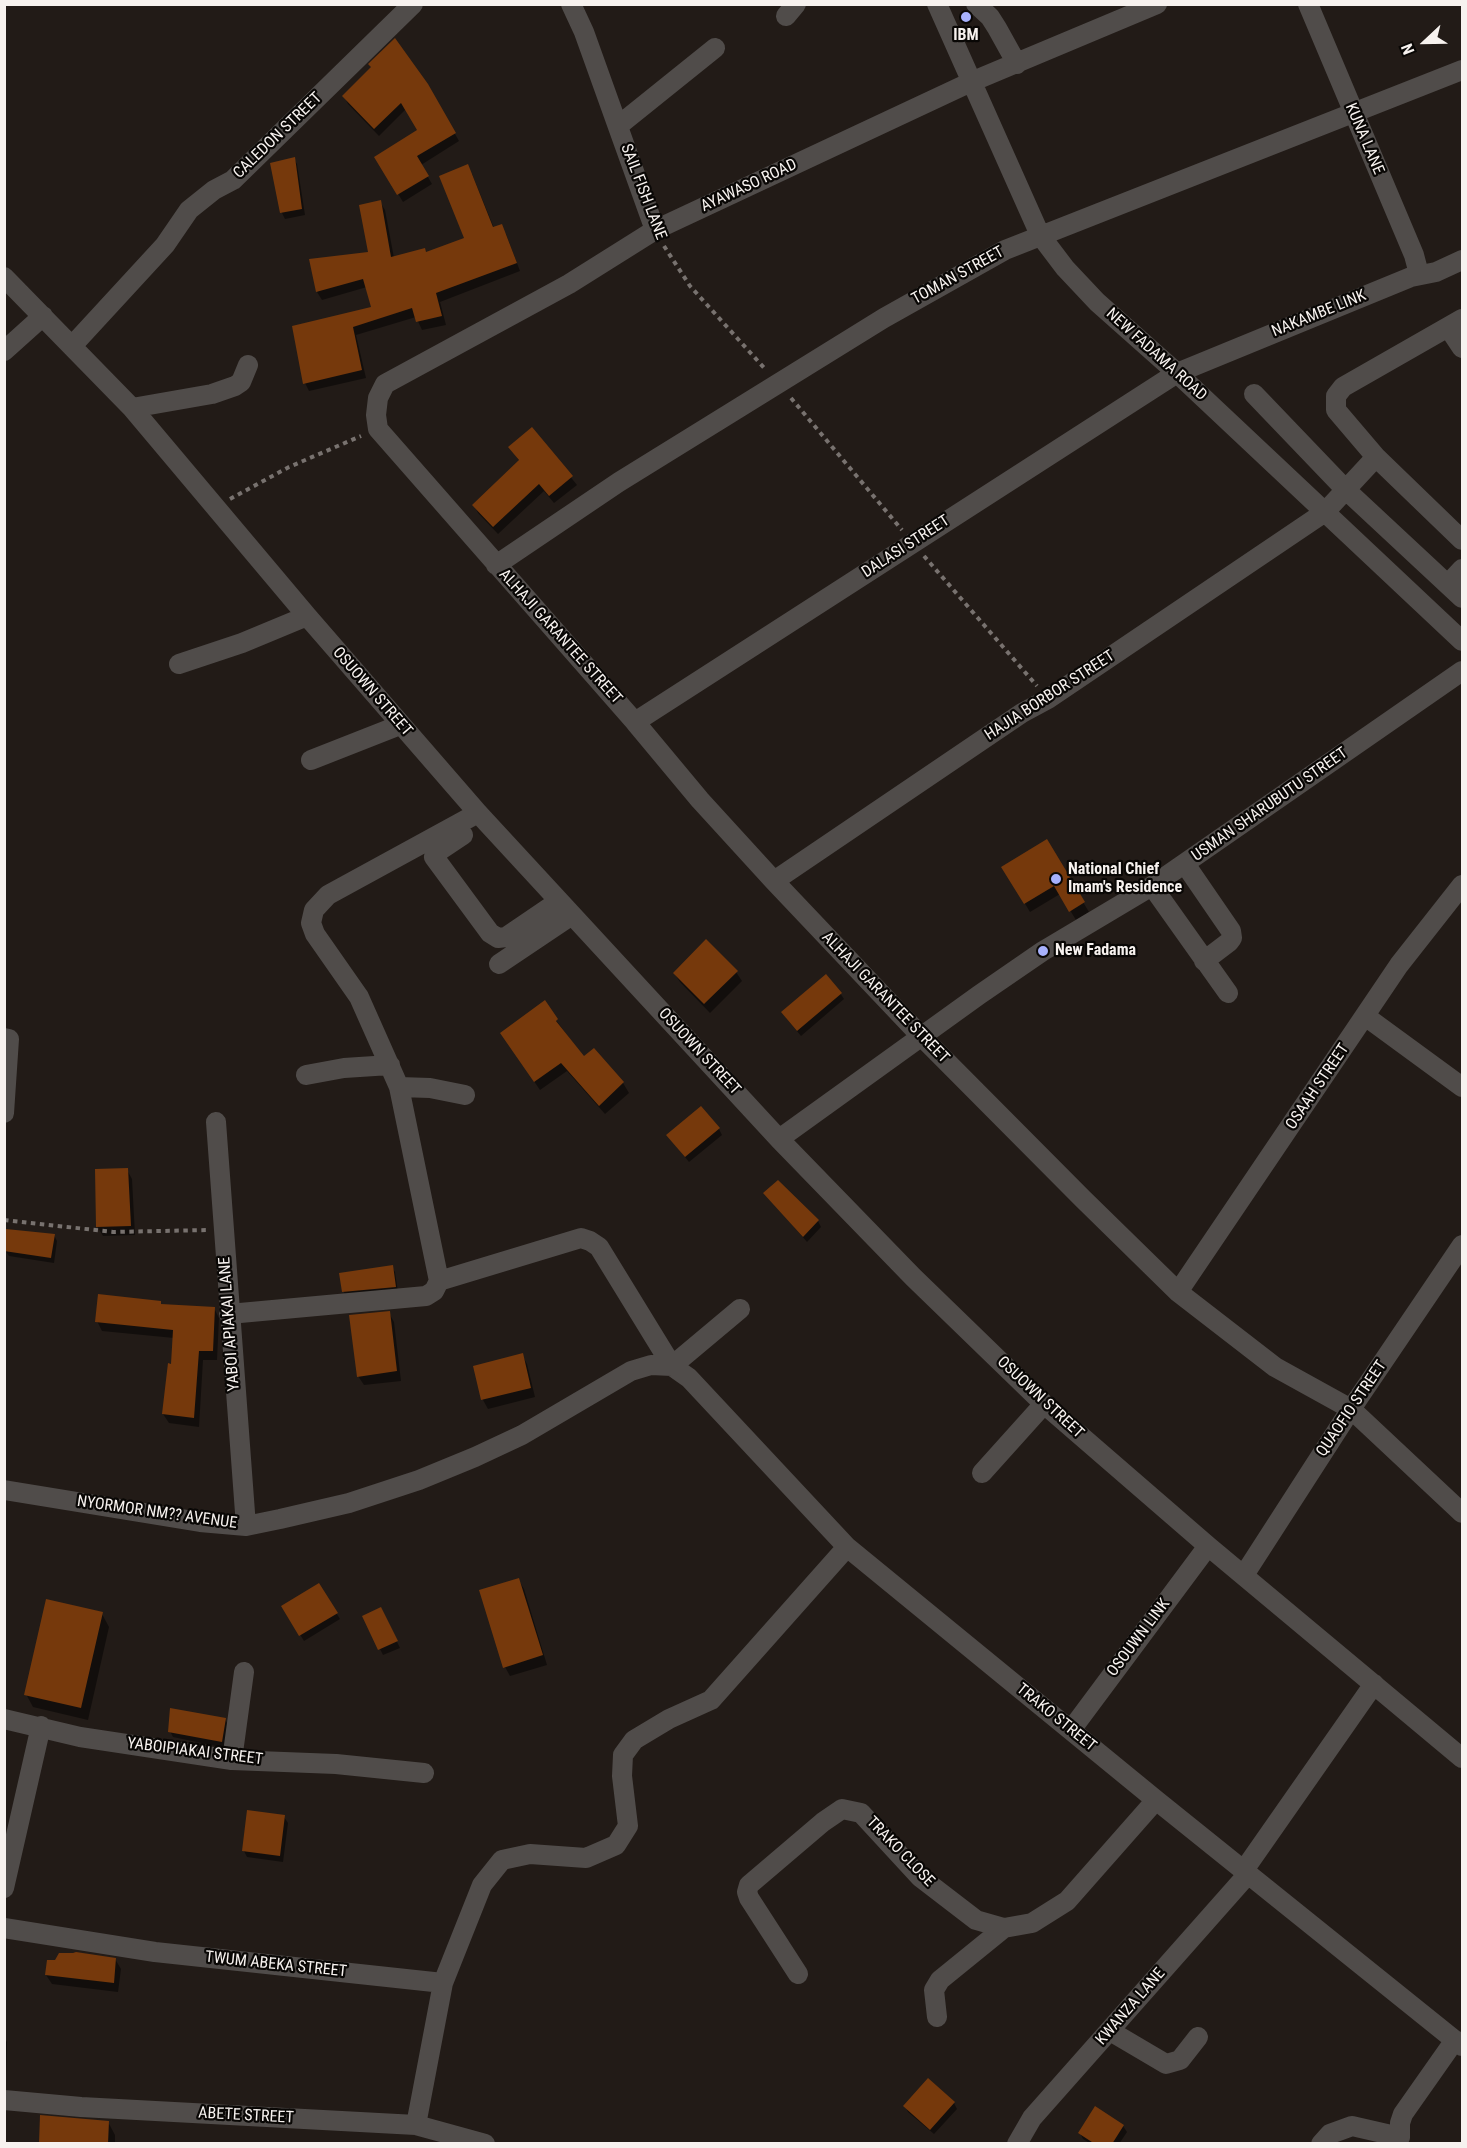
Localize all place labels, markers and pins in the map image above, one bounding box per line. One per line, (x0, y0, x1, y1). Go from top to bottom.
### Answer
marker: IBM (959, 10, 973, 24)
place label: IBM (953, 26, 979, 46)
place label: National Chief Imam's Residence (1068, 860, 1182, 898)
marker: National Chief Imam's Residence (1049, 872, 1063, 886)
place label: New Fadama (1055, 941, 1136, 961)
marker: New Fadama (1036, 944, 1050, 958)

